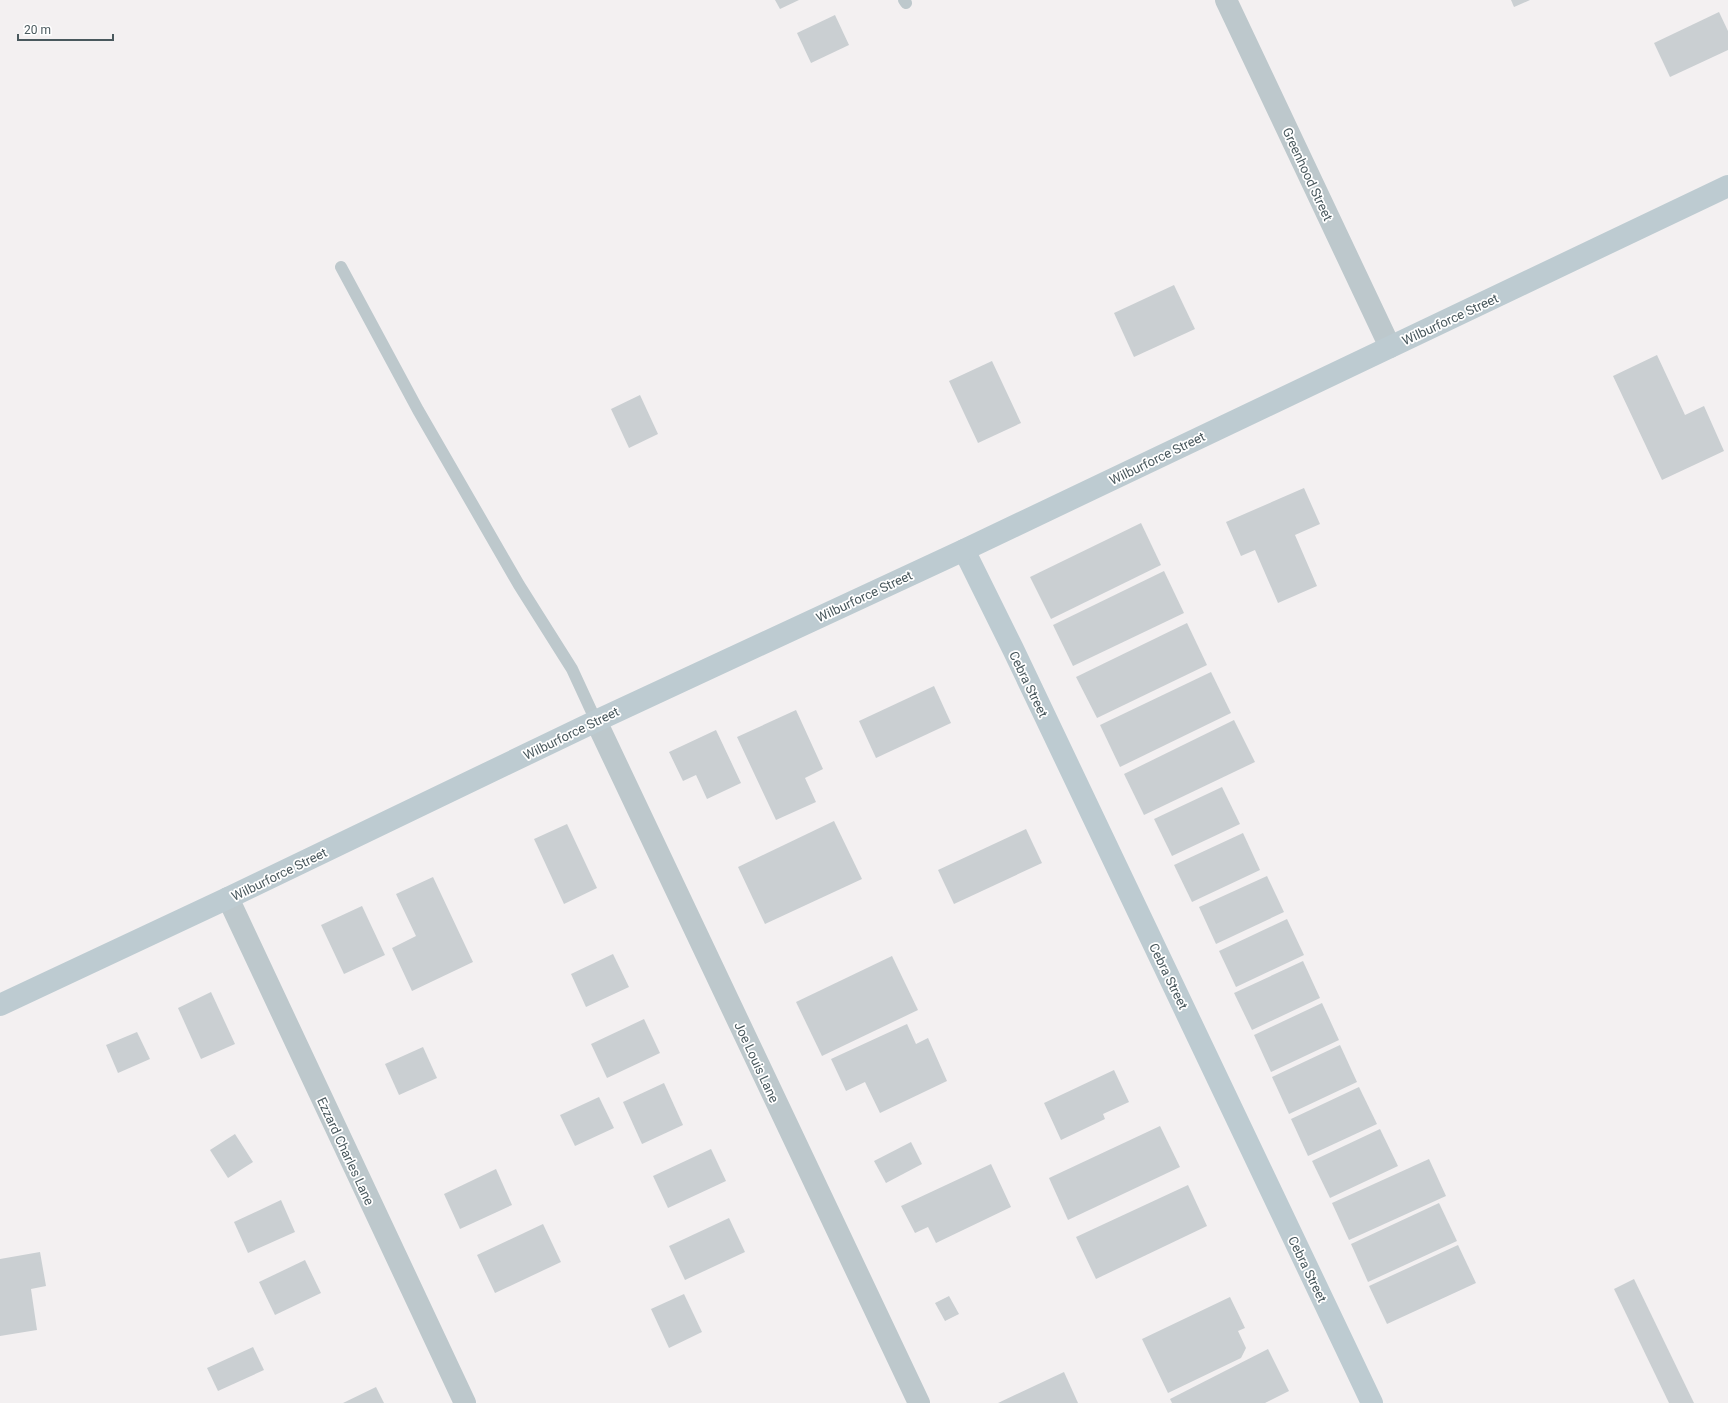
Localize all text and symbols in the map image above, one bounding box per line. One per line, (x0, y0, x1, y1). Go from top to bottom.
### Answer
scale bar (18, 16, 113, 42)
text: 20 m (24, 23, 51, 37)
street label: Greenhood Street (1279, 125, 1336, 223)
street label: Wilburforce Street (1400, 291, 1501, 348)
street label: Wilburforce Street (1107, 429, 1207, 488)
street label: Wilburforce Street (814, 568, 915, 625)
street label: Cebra Street (1006, 649, 1051, 720)
street label: Wilburforce Street (521, 704, 621, 763)
street label: Wilburforce Street (229, 845, 329, 904)
street label: Cebra Street (1146, 941, 1191, 1012)
street label: Joe Louis Lane (731, 1019, 782, 1105)
street label: Ezzard Charles Lane (314, 1095, 377, 1208)
street label: Cebra Street (1285, 1234, 1330, 1305)

